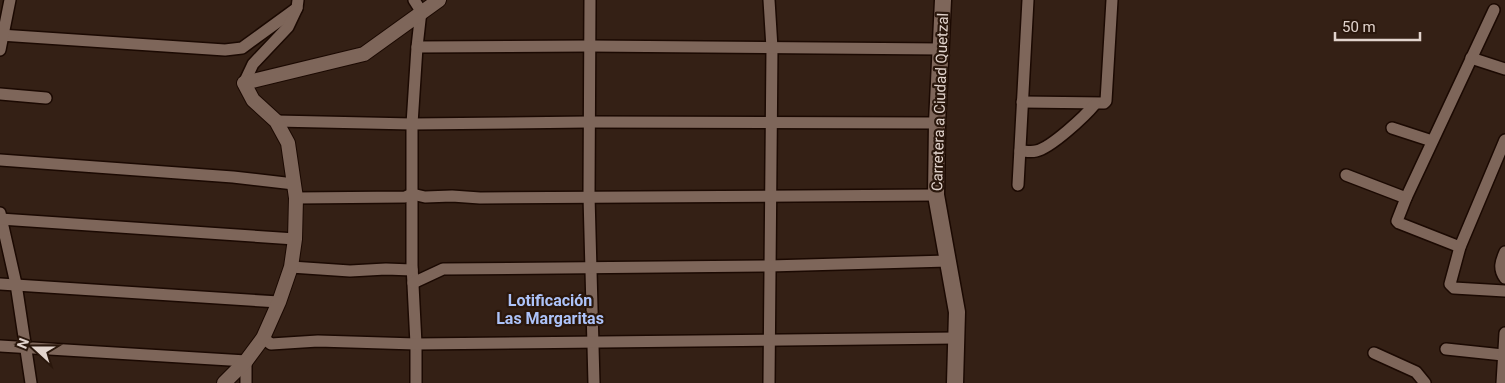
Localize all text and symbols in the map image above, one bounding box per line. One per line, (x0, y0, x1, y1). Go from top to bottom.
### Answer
scale bar (1335, 10, 1420, 42)
street label: Carretera a Ciudad Quetzal (928, 12, 952, 192)
text: 50 m (1342, 18, 1376, 36)
district label: Lotificación Las Margaritas (496, 291, 604, 328)
north arrow (10, 323, 60, 373)
text: N (14, 336, 32, 351)

